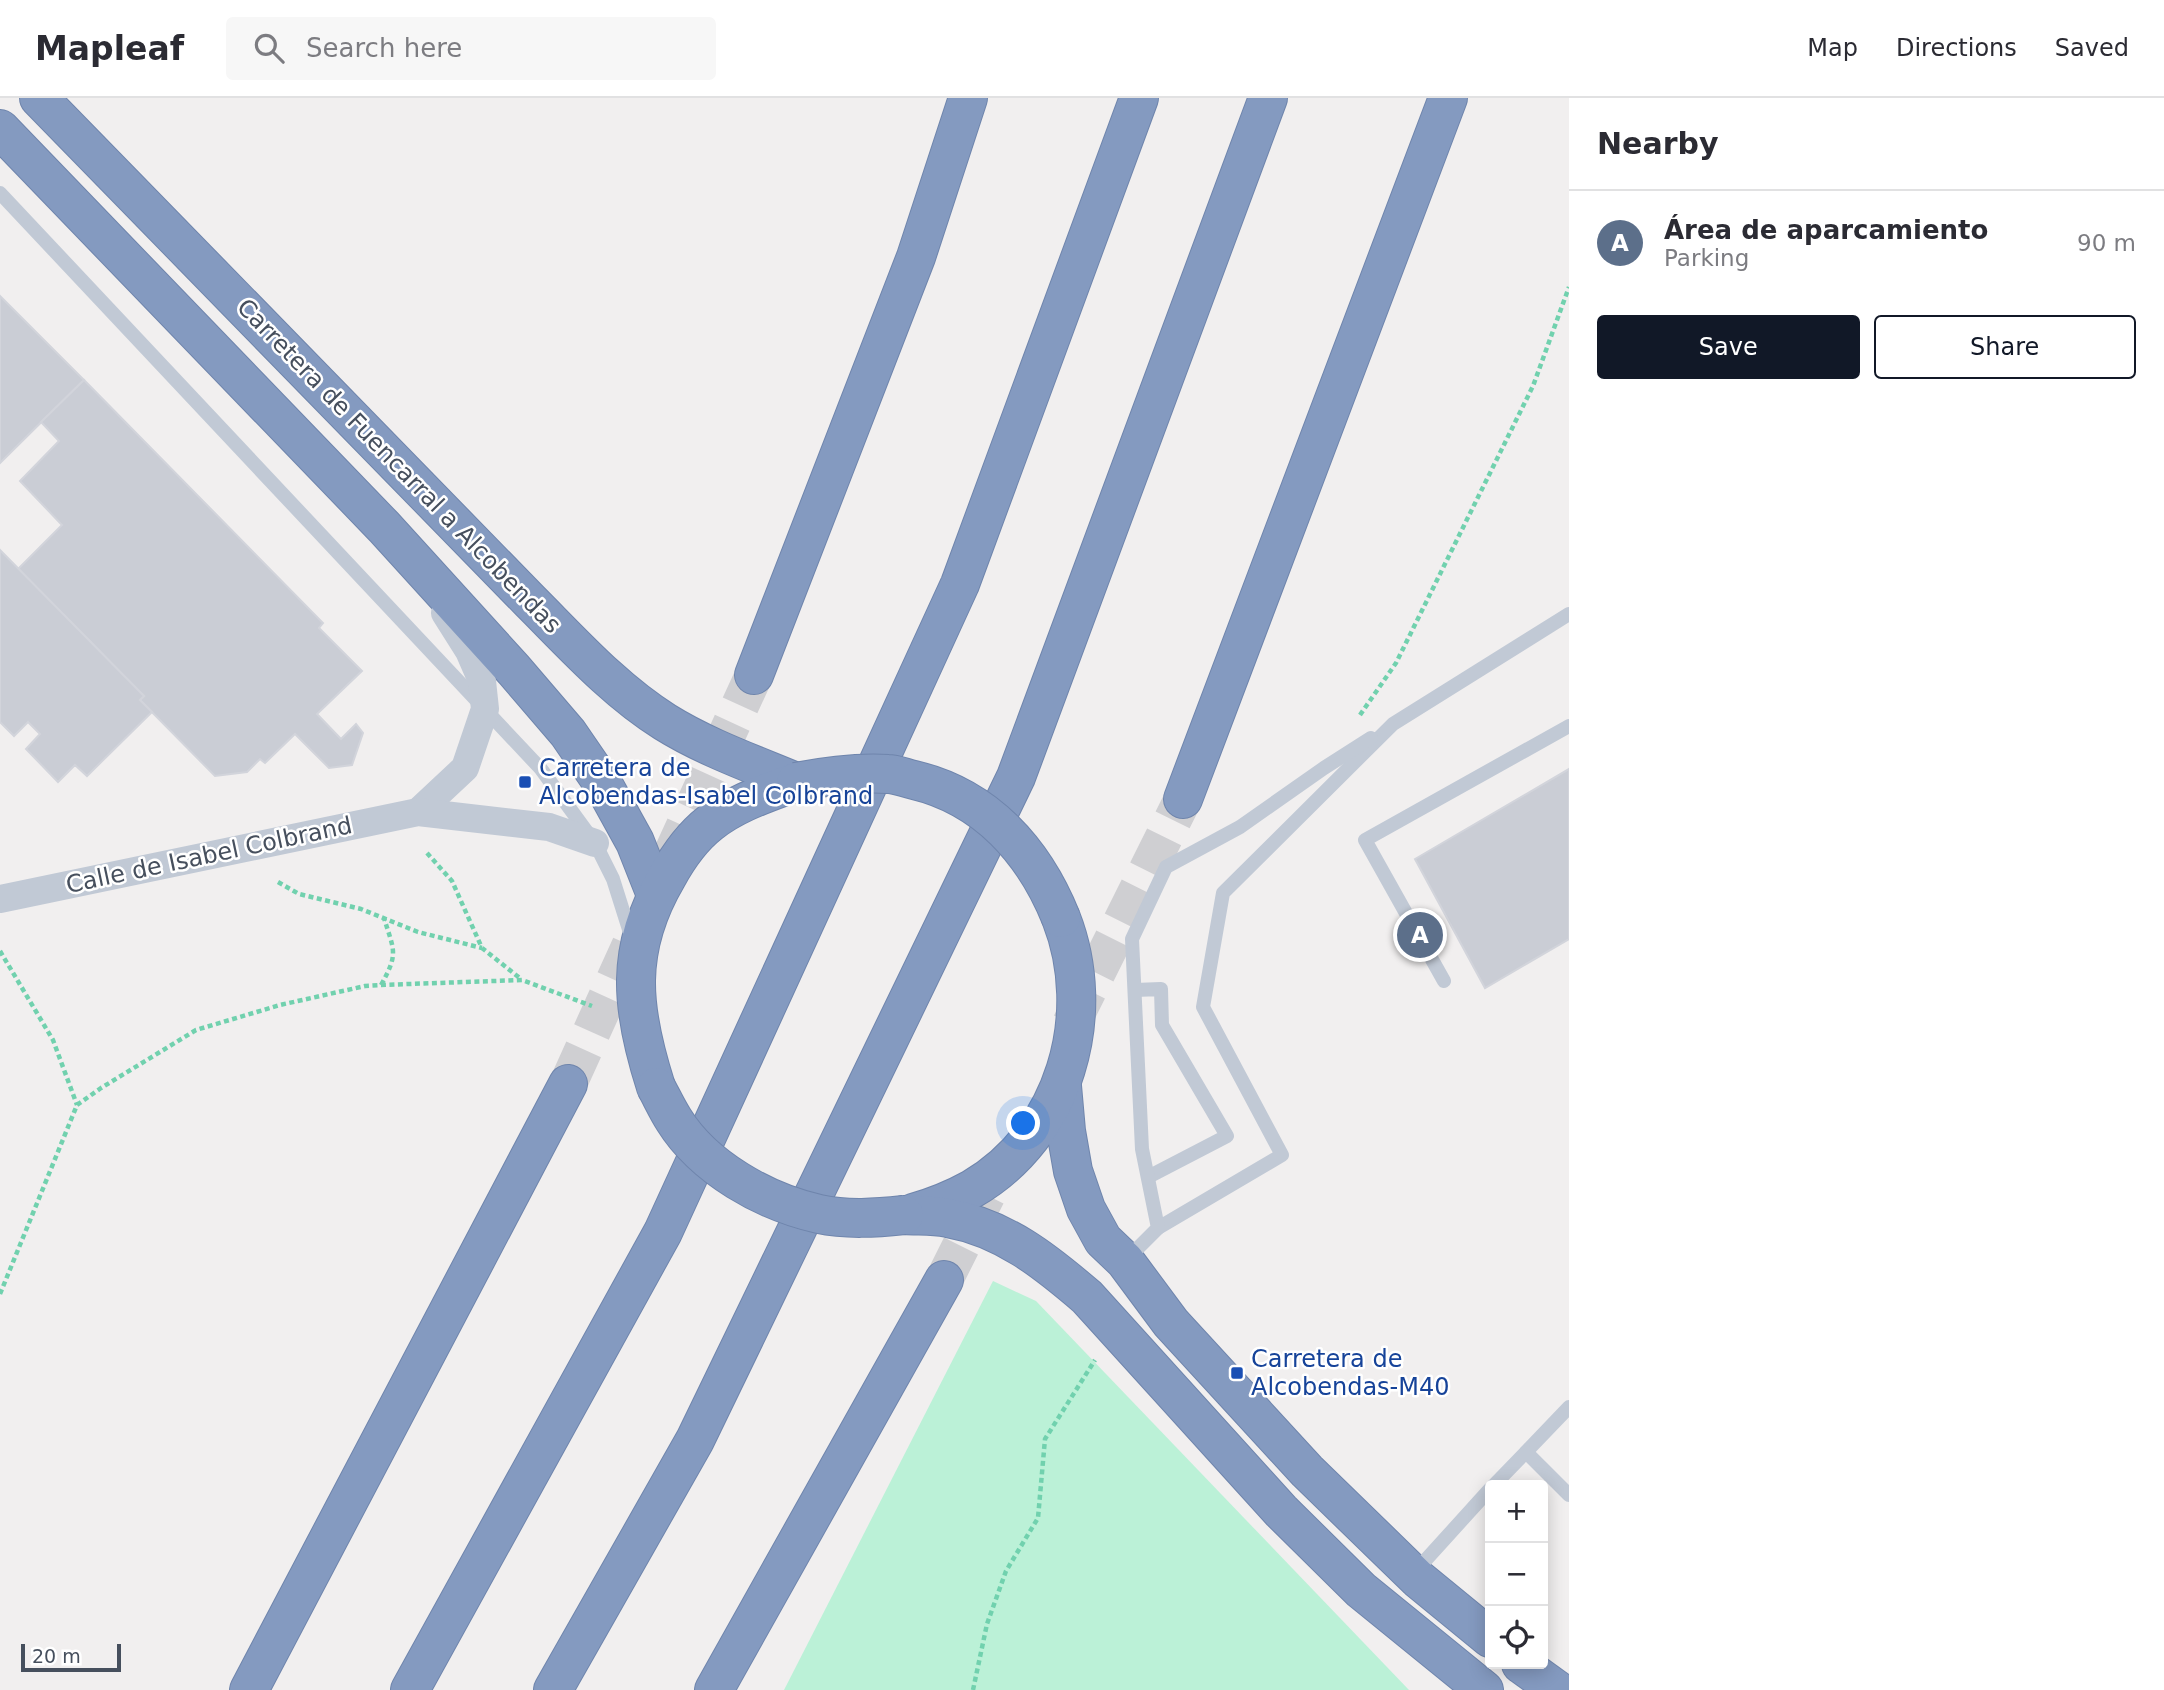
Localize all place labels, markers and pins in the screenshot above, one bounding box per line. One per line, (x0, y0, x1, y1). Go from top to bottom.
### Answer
place label: Carretera de Alcobendas-Isabel Colbrand (539, 754, 873, 810)
marker: Carretera de Alcobendas-Isabel Colbrand (517, 774, 533, 790)
pin: A (1397, 909, 1443, 961)
place label: Carretera de Alcobendas-M40 (1251, 1345, 1450, 1401)
marker: Carretera de Alcobendas-M40 (1229, 1365, 1245, 1381)

